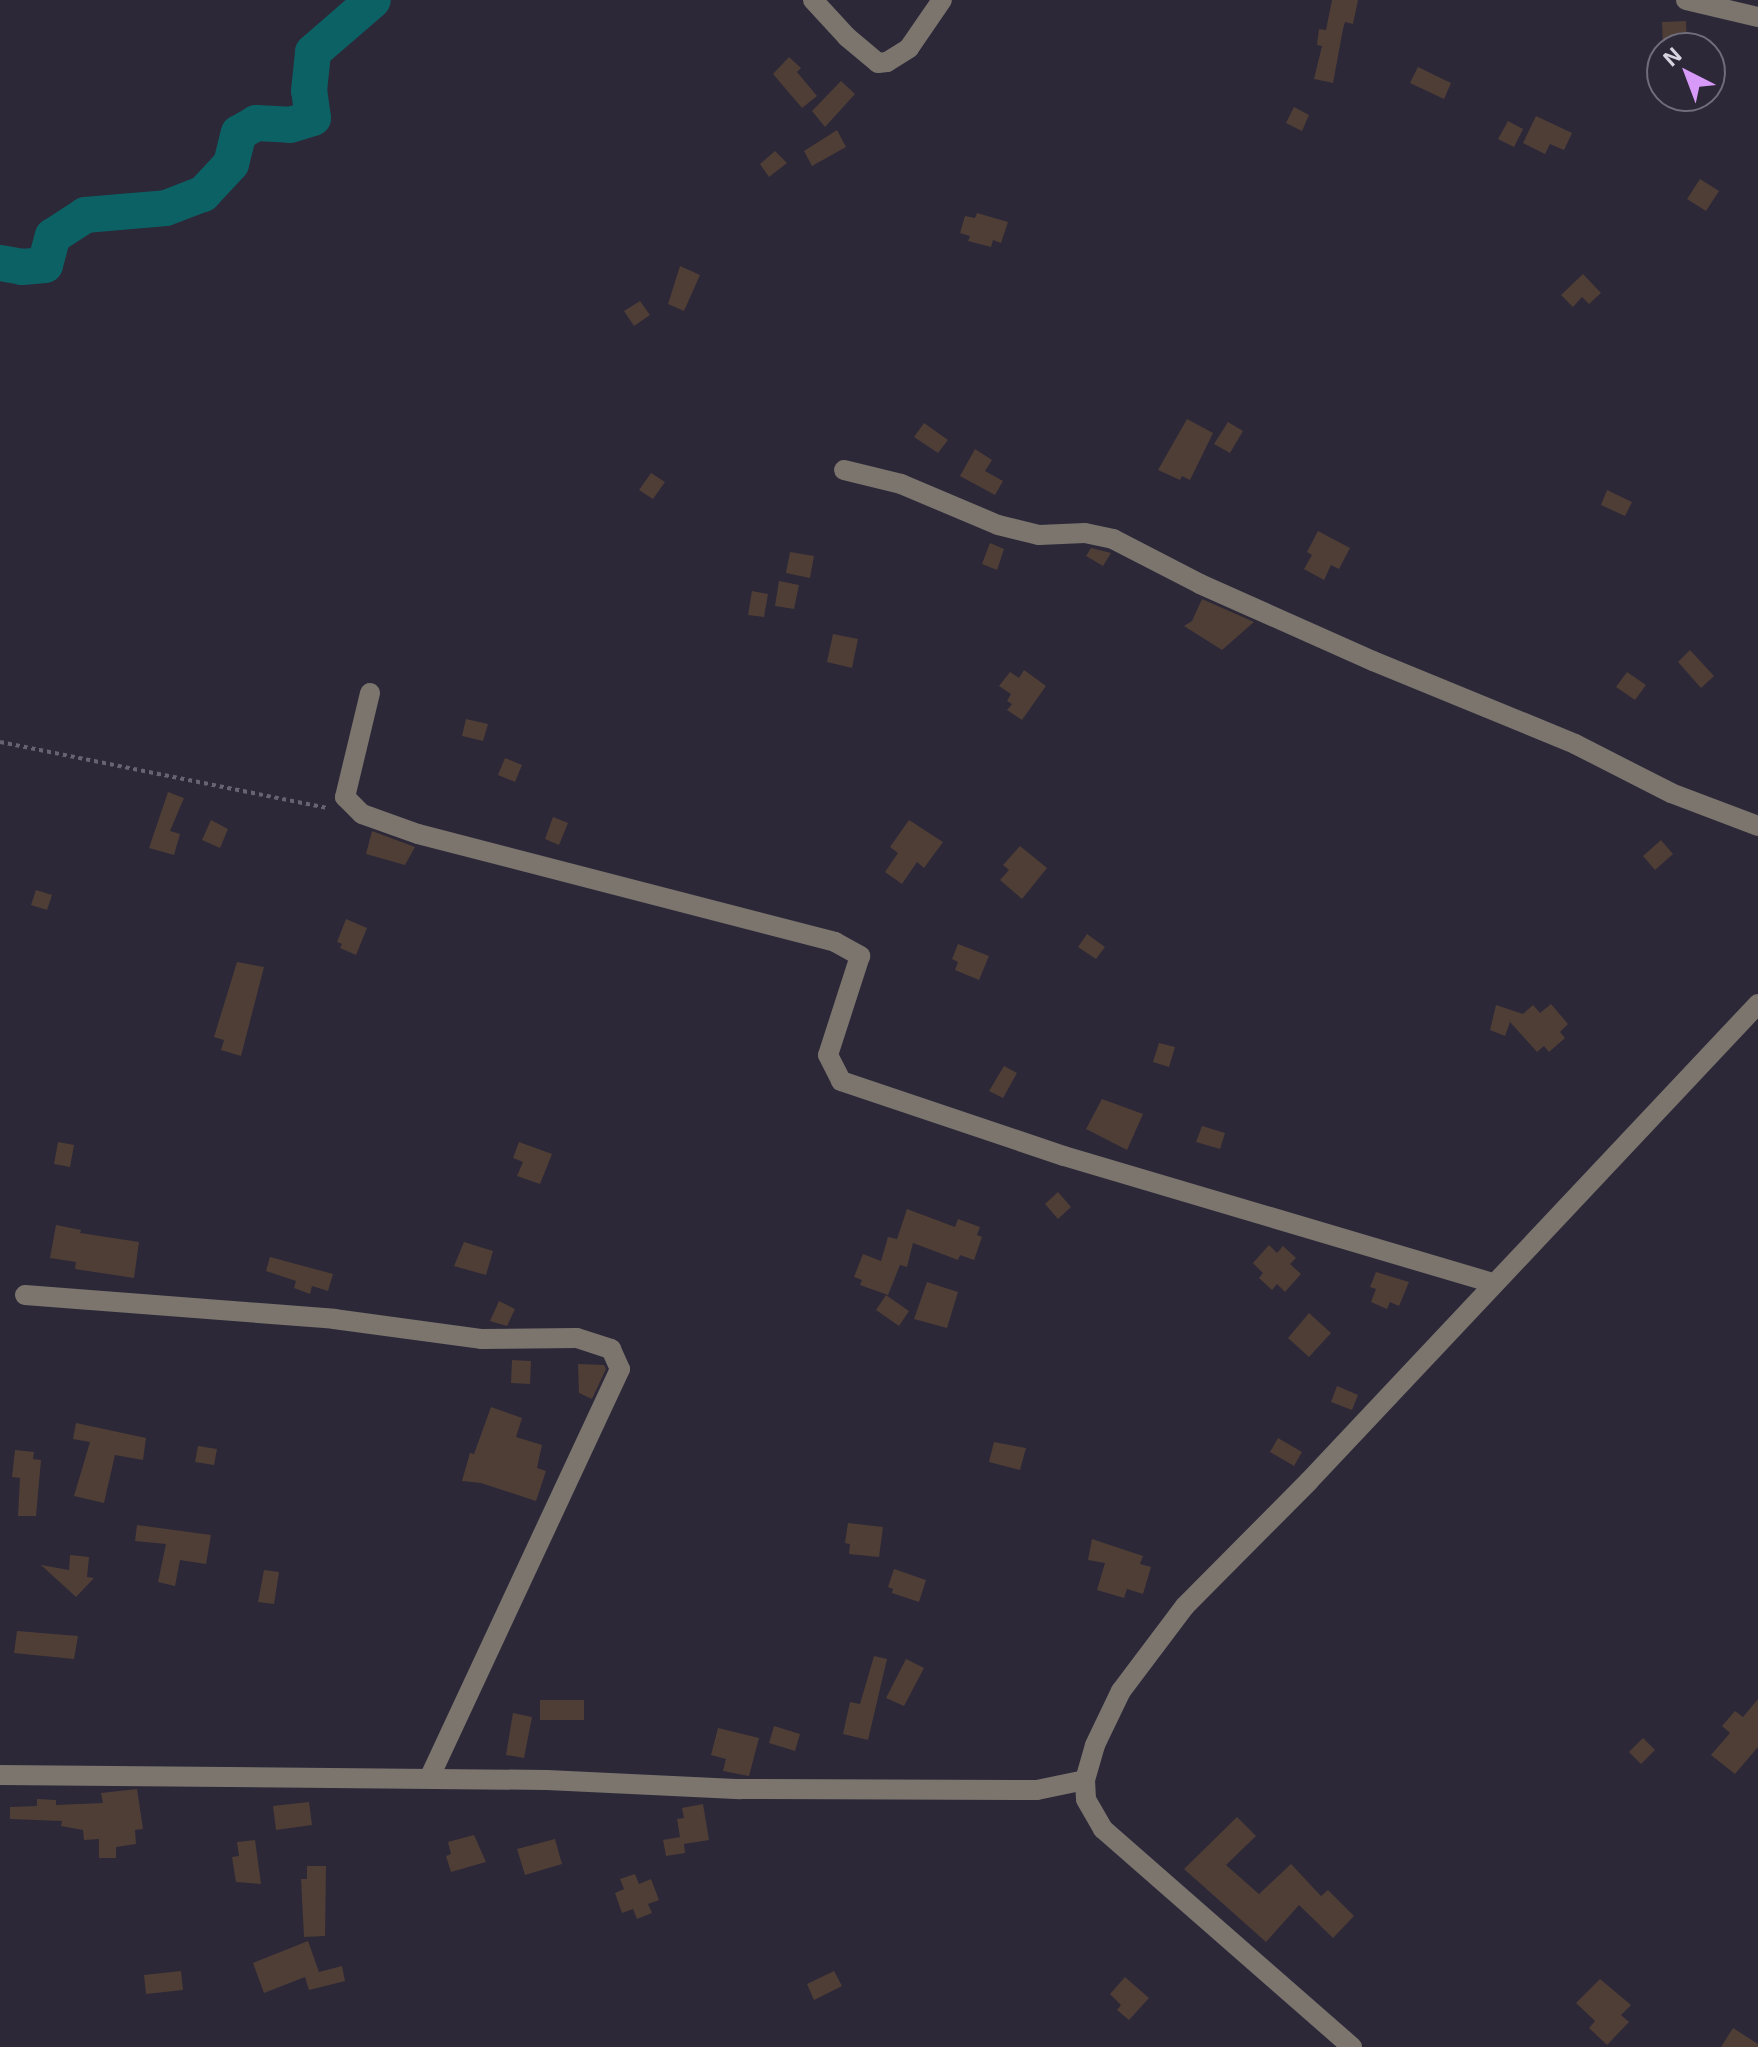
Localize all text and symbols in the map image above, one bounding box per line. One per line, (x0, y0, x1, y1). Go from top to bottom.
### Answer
north arrow (1646, 32, 1726, 112)
text: N (1657, 41, 1686, 71)

